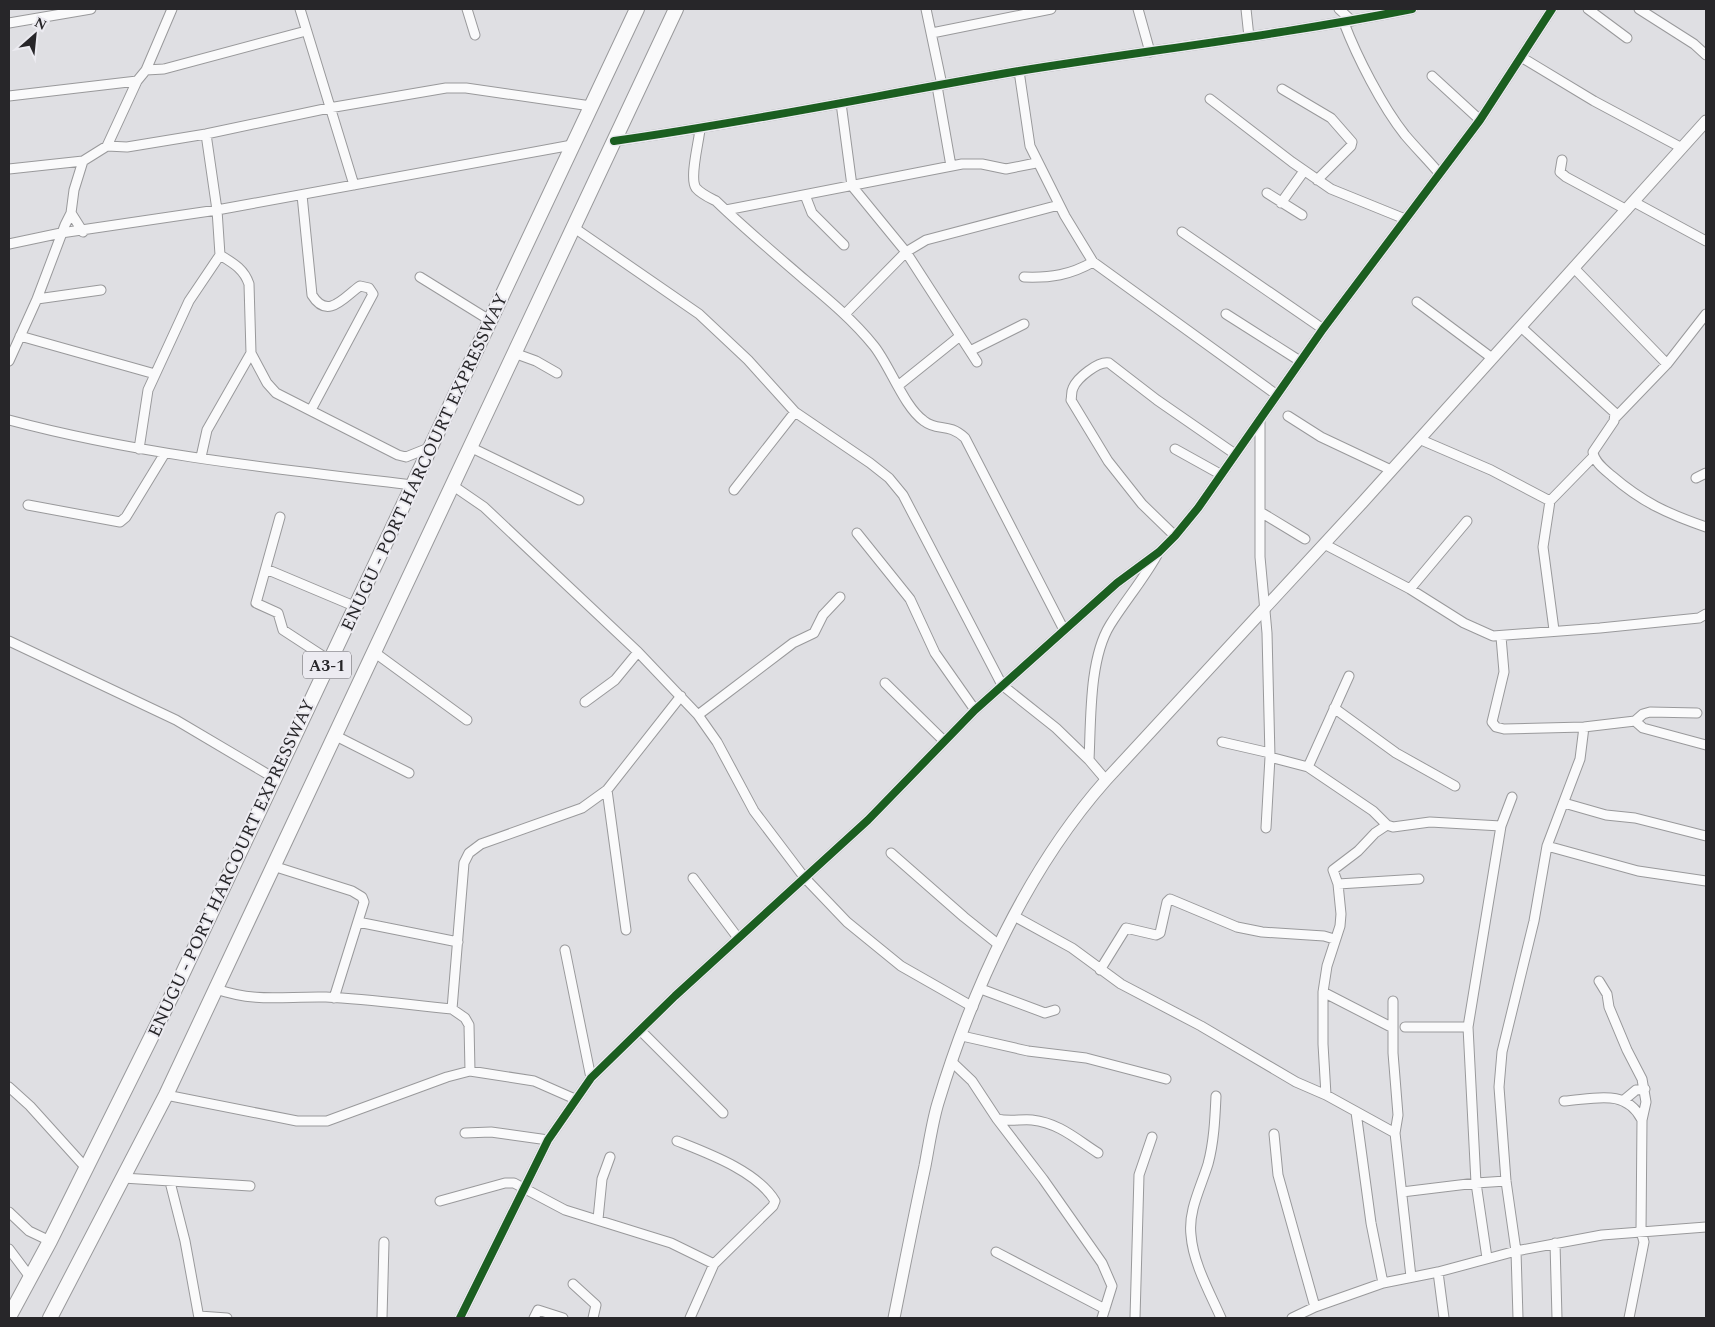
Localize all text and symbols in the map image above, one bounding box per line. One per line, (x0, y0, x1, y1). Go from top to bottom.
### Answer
north arrow (10, 10, 60, 60)
text: N (31, 12, 51, 36)
street label: ENUGU - PORT HARCOURT EXPRESSWAY (334, 289, 515, 636)
road number: A3-1 (303, 652, 351, 678)
street label: ENUGU - PORT HARCOURT EXPRESSWAY (141, 695, 322, 1042)

